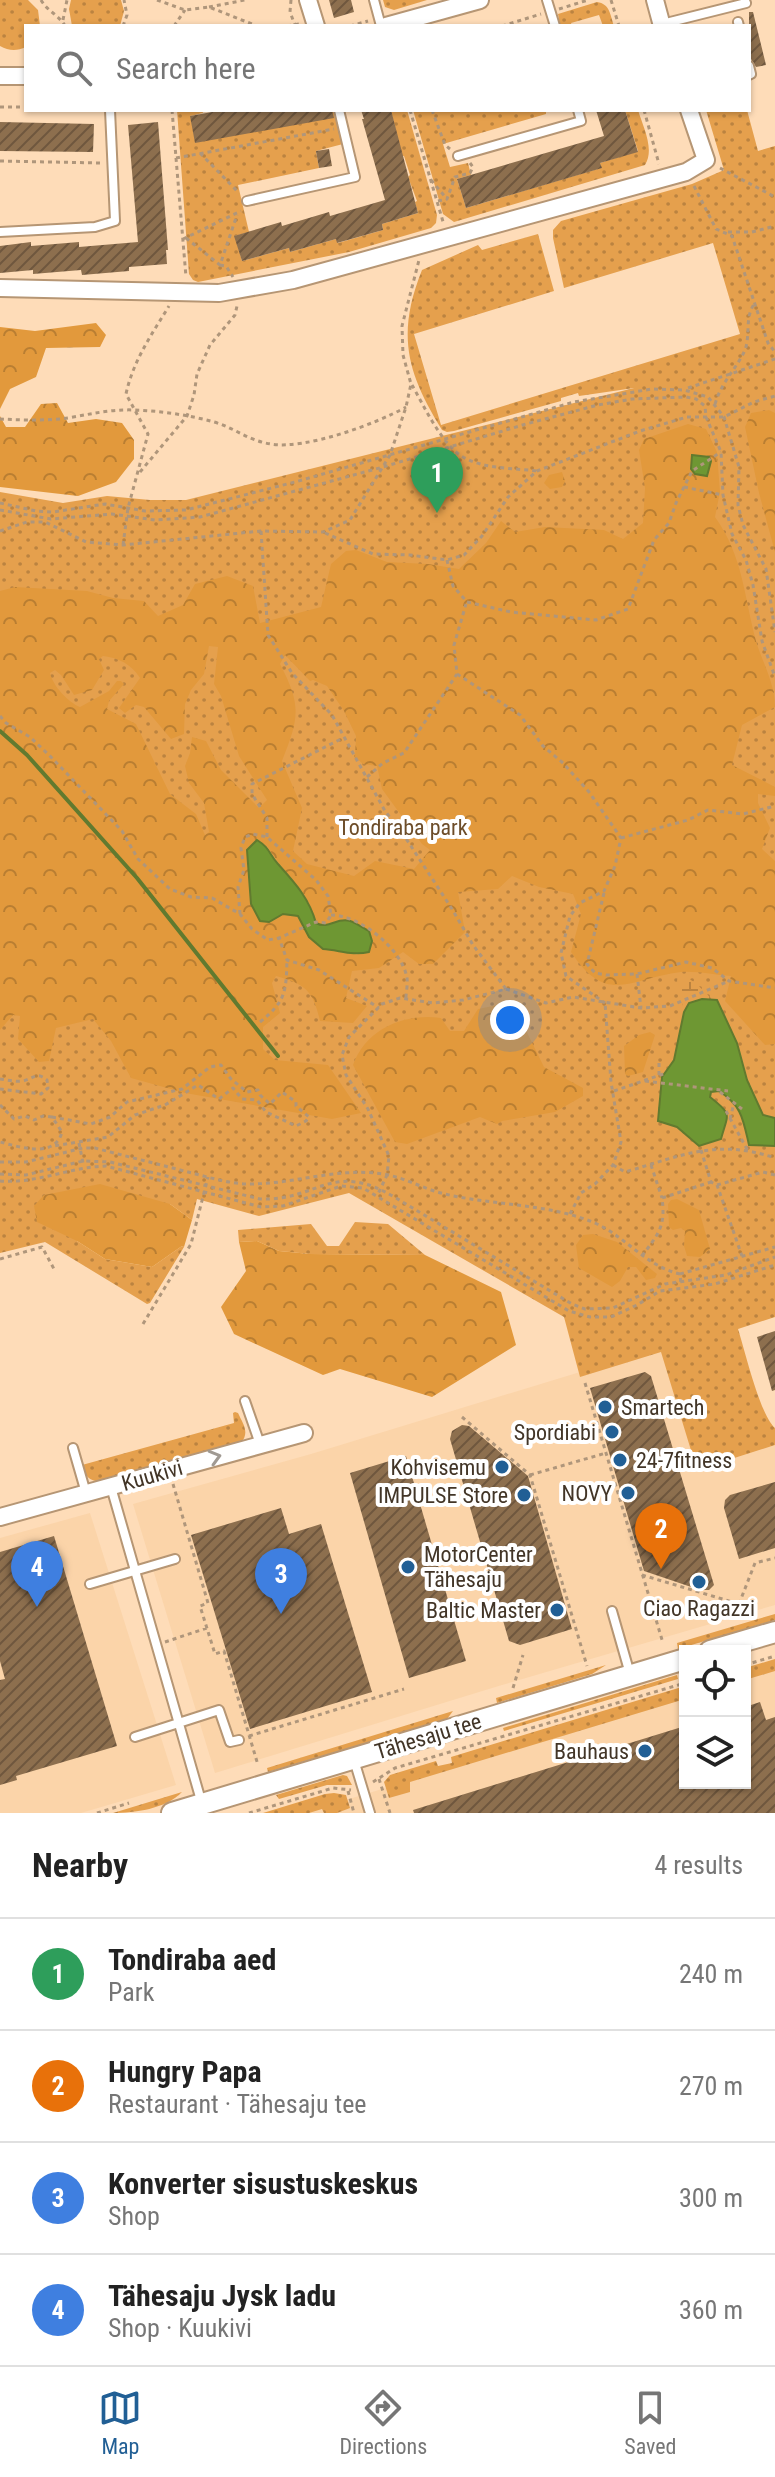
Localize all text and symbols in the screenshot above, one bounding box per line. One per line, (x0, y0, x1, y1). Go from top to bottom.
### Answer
search box (24, 24, 751, 112)
icon: search (52, 46, 96, 90)
text: Search here (116, 51, 256, 86)
pin: 1 (411, 447, 463, 513)
park label: Tondiraba park (338, 815, 468, 840)
your location (490, 1000, 530, 1040)
place label: Smartech (621, 1395, 704, 1420)
marker: Smartech (596, 1398, 614, 1416)
place label: Spordiabi (514, 1420, 596, 1445)
marker: Spordiabi (603, 1423, 621, 1441)
place label: 24-7fitness (636, 1448, 732, 1473)
one-way arrow (208, 1450, 222, 1466)
marker: 24-7fitness (611, 1451, 629, 1469)
street label: Kuukivi (119, 1455, 186, 1496)
place label: Kohvisemu (391, 1455, 486, 1480)
marker: Kohvisemu (493, 1458, 511, 1476)
place label: NOVY (562, 1481, 612, 1506)
place label: IMPULSE Store (378, 1483, 508, 1508)
marker: NOVY (619, 1484, 637, 1502)
marker: IMPULSE Store (515, 1486, 533, 1504)
pin: 2 (635, 1503, 687, 1569)
pin: 4 (11, 1541, 63, 1607)
place label: MotorCenter Tähesaju (424, 1542, 533, 1592)
pin: 3 (255, 1548, 307, 1614)
marker: MotorCenter Tähesaju (399, 1558, 417, 1576)
marker: Ciao Ragazzi (690, 1573, 708, 1591)
place label: Ciao Ragazzi (643, 1596, 755, 1621)
place label: Baltic Master (426, 1598, 541, 1623)
marker: Baltic Master (548, 1601, 566, 1619)
map controls (679, 1645, 751, 1789)
button: locate (679, 1645, 751, 1717)
street label: Tähesaju tee (372, 1708, 484, 1765)
button: layers (679, 1717, 751, 1789)
place label: Bauhaus (554, 1739, 629, 1764)
marker: Bauhaus (636, 1742, 654, 1760)
text: Nearby (32, 1845, 128, 1885)
text: 4 results (654, 1850, 743, 1880)
text: Tondiraba aed (108, 1942, 276, 1977)
text: 1 (51, 1959, 65, 1989)
text: 240 m (679, 1959, 743, 1989)
text: Park (108, 1977, 154, 2007)
text: Hungry Papa (108, 2054, 262, 2089)
text: 2 (51, 2071, 65, 2101)
text: 270 m (679, 2071, 743, 2101)
text: Restaurant · Tähesaju tee (108, 2089, 367, 2119)
text: Konverter sisustuskeskus (108, 2166, 418, 2201)
text: 3 (51, 2183, 65, 2213)
text: 300 m (679, 2183, 743, 2213)
text: Shop (108, 2201, 160, 2231)
text: Tähesaju Jysk ladu (108, 2278, 336, 2313)
text: 4 (51, 2295, 65, 2325)
text: 360 m (679, 2295, 743, 2325)
text: Shop · Kuukivi (108, 2313, 252, 2343)
tab: Map (98, 2386, 142, 2459)
tab: Directions (339, 2386, 427, 2459)
tab: Saved (624, 2386, 677, 2459)

